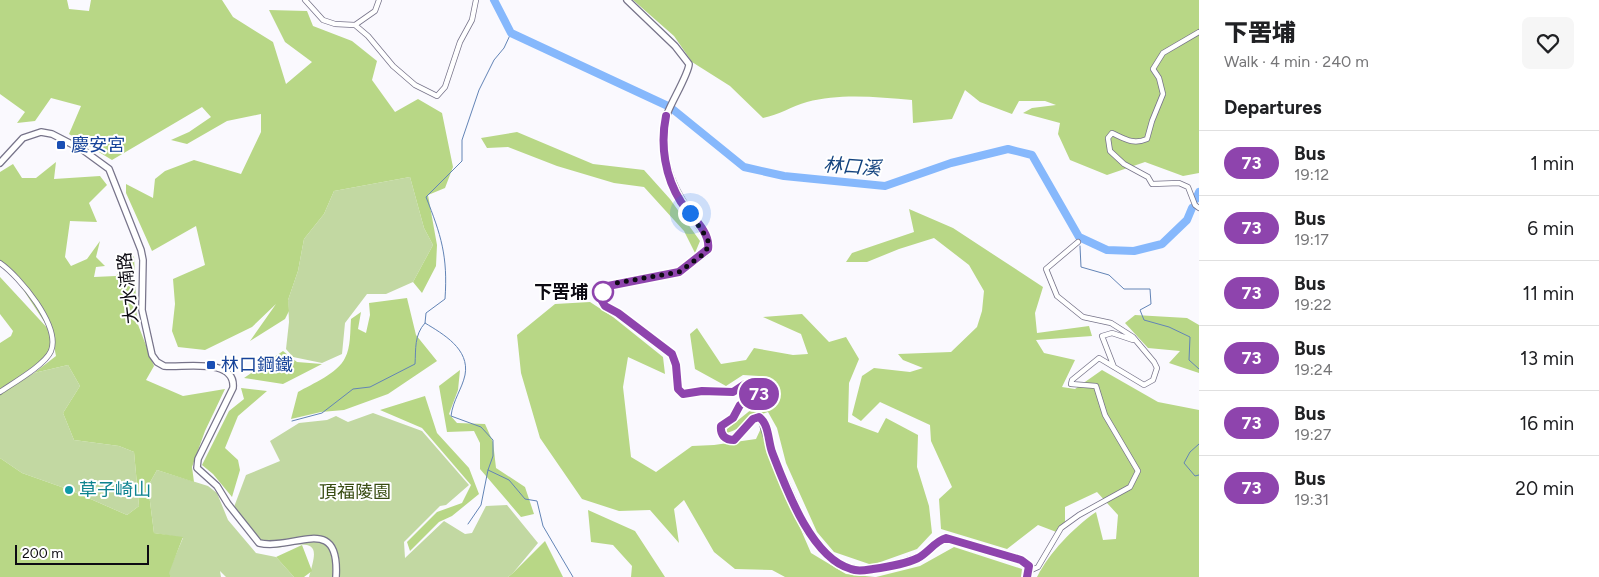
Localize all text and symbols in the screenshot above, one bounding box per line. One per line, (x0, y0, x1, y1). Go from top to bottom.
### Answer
button: heart (1522, 17, 1574, 69)
text: 下罟埔 (1224, 18, 1296, 47)
text: Walk · 4 min · 240 m (1224, 52, 1369, 71)
text: Departures (1224, 96, 1322, 119)
place label: 慶安宮 (71, 134, 125, 156)
marker: 慶安宮 (55, 139, 67, 151)
text: Bus (1294, 142, 1325, 165)
text: 73 (1241, 152, 1262, 174)
text: 1 min (1530, 152, 1574, 175)
water label: 林口溪 (823, 153, 884, 180)
text: 19:12 (1294, 165, 1329, 184)
your location (678, 201, 703, 226)
text: Bus (1294, 207, 1325, 230)
text: 73 (1241, 217, 1262, 239)
text: 6 min (1527, 217, 1574, 240)
text: 19:17 (1294, 230, 1329, 249)
street label: 大水湳路 (113, 251, 143, 325)
text: Bus (1294, 272, 1325, 295)
place label: 下罟埔 (534, 281, 588, 303)
marker: 下罟埔 (592, 281, 614, 303)
text: 73 (1241, 282, 1262, 304)
text: 11 min (1522, 282, 1574, 305)
text: 19:22 (1294, 295, 1332, 314)
text: Bus (1294, 337, 1325, 360)
text: 73 (1241, 347, 1262, 369)
text: 13 min (1520, 347, 1574, 370)
place label: 林口鋼鐵 (221, 354, 293, 376)
marker: 林口鋼鐵 (205, 359, 217, 371)
text: 19:24 (1294, 360, 1333, 379)
line badge: 73 (736, 378, 782, 410)
text: 73 (749, 383, 769, 405)
text: Bus (1294, 402, 1325, 425)
text: 73 (1241, 412, 1262, 434)
text: 16 min (1520, 412, 1574, 435)
text: 19:27 (1294, 425, 1331, 444)
text: Bus (1294, 467, 1325, 490)
text: 73 (1241, 477, 1262, 499)
text: 20 min (1515, 477, 1574, 500)
place label: 草子崎山 (79, 479, 151, 501)
park label: 頂福陵園 (319, 481, 391, 503)
marker: 草子崎山 (63, 484, 75, 496)
text: 19:31 (1294, 490, 1329, 509)
scale bar (15, 542, 149, 565)
text: 200 m (22, 545, 63, 562)

